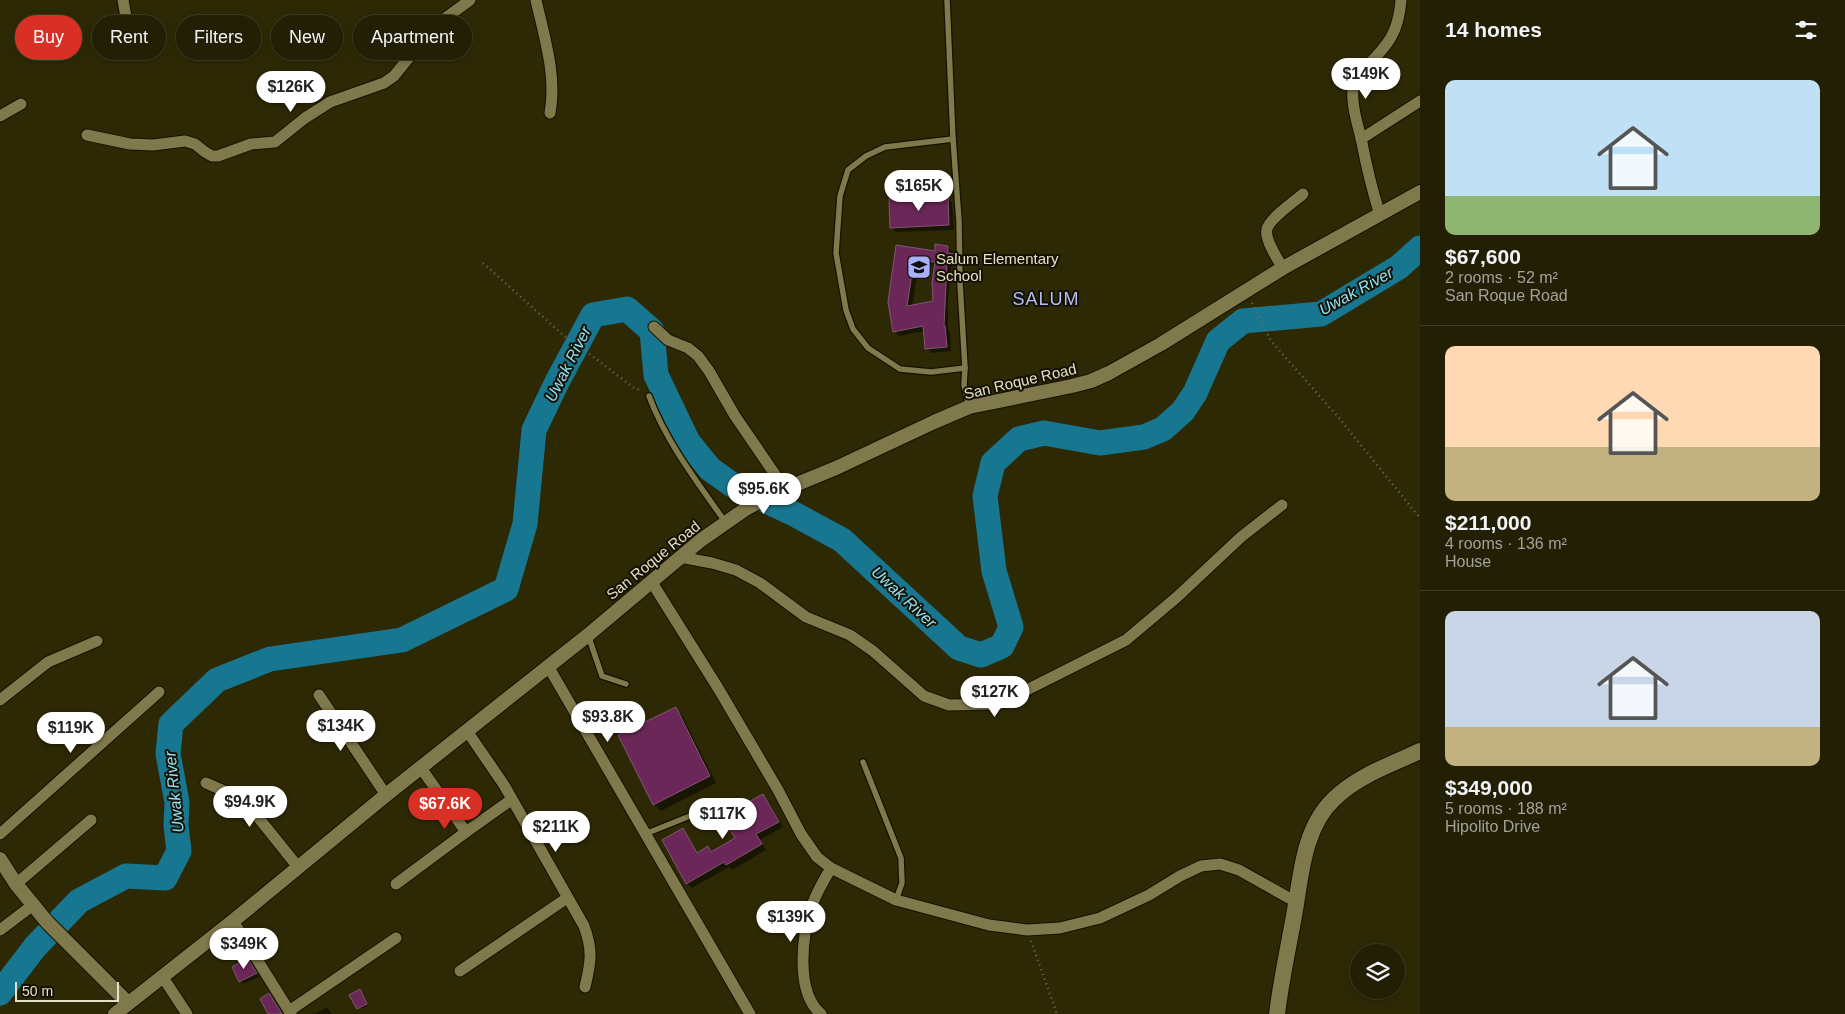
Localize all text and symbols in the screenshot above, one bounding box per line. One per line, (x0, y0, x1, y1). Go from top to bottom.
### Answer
chip: Buy (15, 15, 82, 60)
chip: Rent (92, 15, 166, 60)
chip: Filters (176, 15, 261, 60)
chip: New (271, 15, 343, 60)
chip: Apartment (353, 15, 472, 60)
icon: filters (1792, 16, 1820, 44)
text: 14 homes (1445, 18, 1542, 41)
pin: $149K (1331, 58, 1401, 100)
text: $149K (1342, 65, 1390, 82)
pin: $126K (256, 70, 326, 113)
text: $126K (267, 78, 315, 95)
icon: home (1588, 113, 1678, 203)
pin: $165K (884, 170, 954, 212)
text: $165K (895, 177, 943, 194)
text: $67,600 (1445, 245, 1521, 268)
place label: Salum Elementary School (936, 250, 1059, 284)
school or university icon: Salum Elementary School (906, 254, 932, 280)
water label: Uwak River (1316, 263, 1396, 318)
text: 2 rooms · 52 m² (1445, 269, 1558, 286)
text: San Roque Road (1445, 287, 1568, 304)
district label: SALUM (1012, 289, 1080, 309)
water label: Uwak River (542, 323, 594, 404)
street label: San Roque Road (962, 360, 1078, 402)
icon: home (1588, 378, 1678, 468)
pin: $95.6K (723, 472, 805, 515)
text: $95.6K (738, 480, 790, 497)
text: $211,000 (1445, 511, 1531, 534)
street label: San Roque Road (603, 517, 703, 603)
text: 4 rooms · 136 m² (1445, 535, 1567, 552)
text: House (1445, 553, 1491, 570)
water label: Uwak River (868, 563, 940, 632)
icon: home (1588, 643, 1678, 733)
pin: $127K (960, 676, 1030, 718)
text: $127K (971, 683, 1019, 700)
pin: $93.8K (567, 700, 649, 743)
text: $93.8K (582, 708, 634, 725)
pin: $134K (306, 710, 376, 752)
pin: $119K (36, 712, 106, 754)
text: $134K (317, 717, 365, 734)
text: $119K (48, 719, 94, 736)
water label: Uwak River (161, 750, 187, 834)
text: $349,000 (1445, 776, 1533, 799)
pin: $94.9K (209, 786, 291, 828)
pin: $67.6K (404, 788, 486, 830)
text: $94.9K (224, 793, 276, 810)
text: $67.6K (419, 795, 471, 812)
pin: $117K (688, 798, 758, 840)
text: 5 rooms · 188 m² (1445, 800, 1567, 817)
text: $117K (700, 805, 746, 822)
pin: $211K (521, 810, 591, 853)
text: $211K (533, 818, 579, 835)
text: Hipolito Drive (1445, 818, 1540, 835)
pin: $139K (756, 900, 826, 943)
text: $139K (767, 908, 815, 925)
pin: $349K (209, 928, 279, 970)
text: $349K (220, 935, 268, 952)
map controls (1350, 944, 1405, 999)
button: layers (1350, 944, 1405, 999)
scale bar (15, 979, 119, 1002)
text: 50 m (22, 983, 53, 999)

